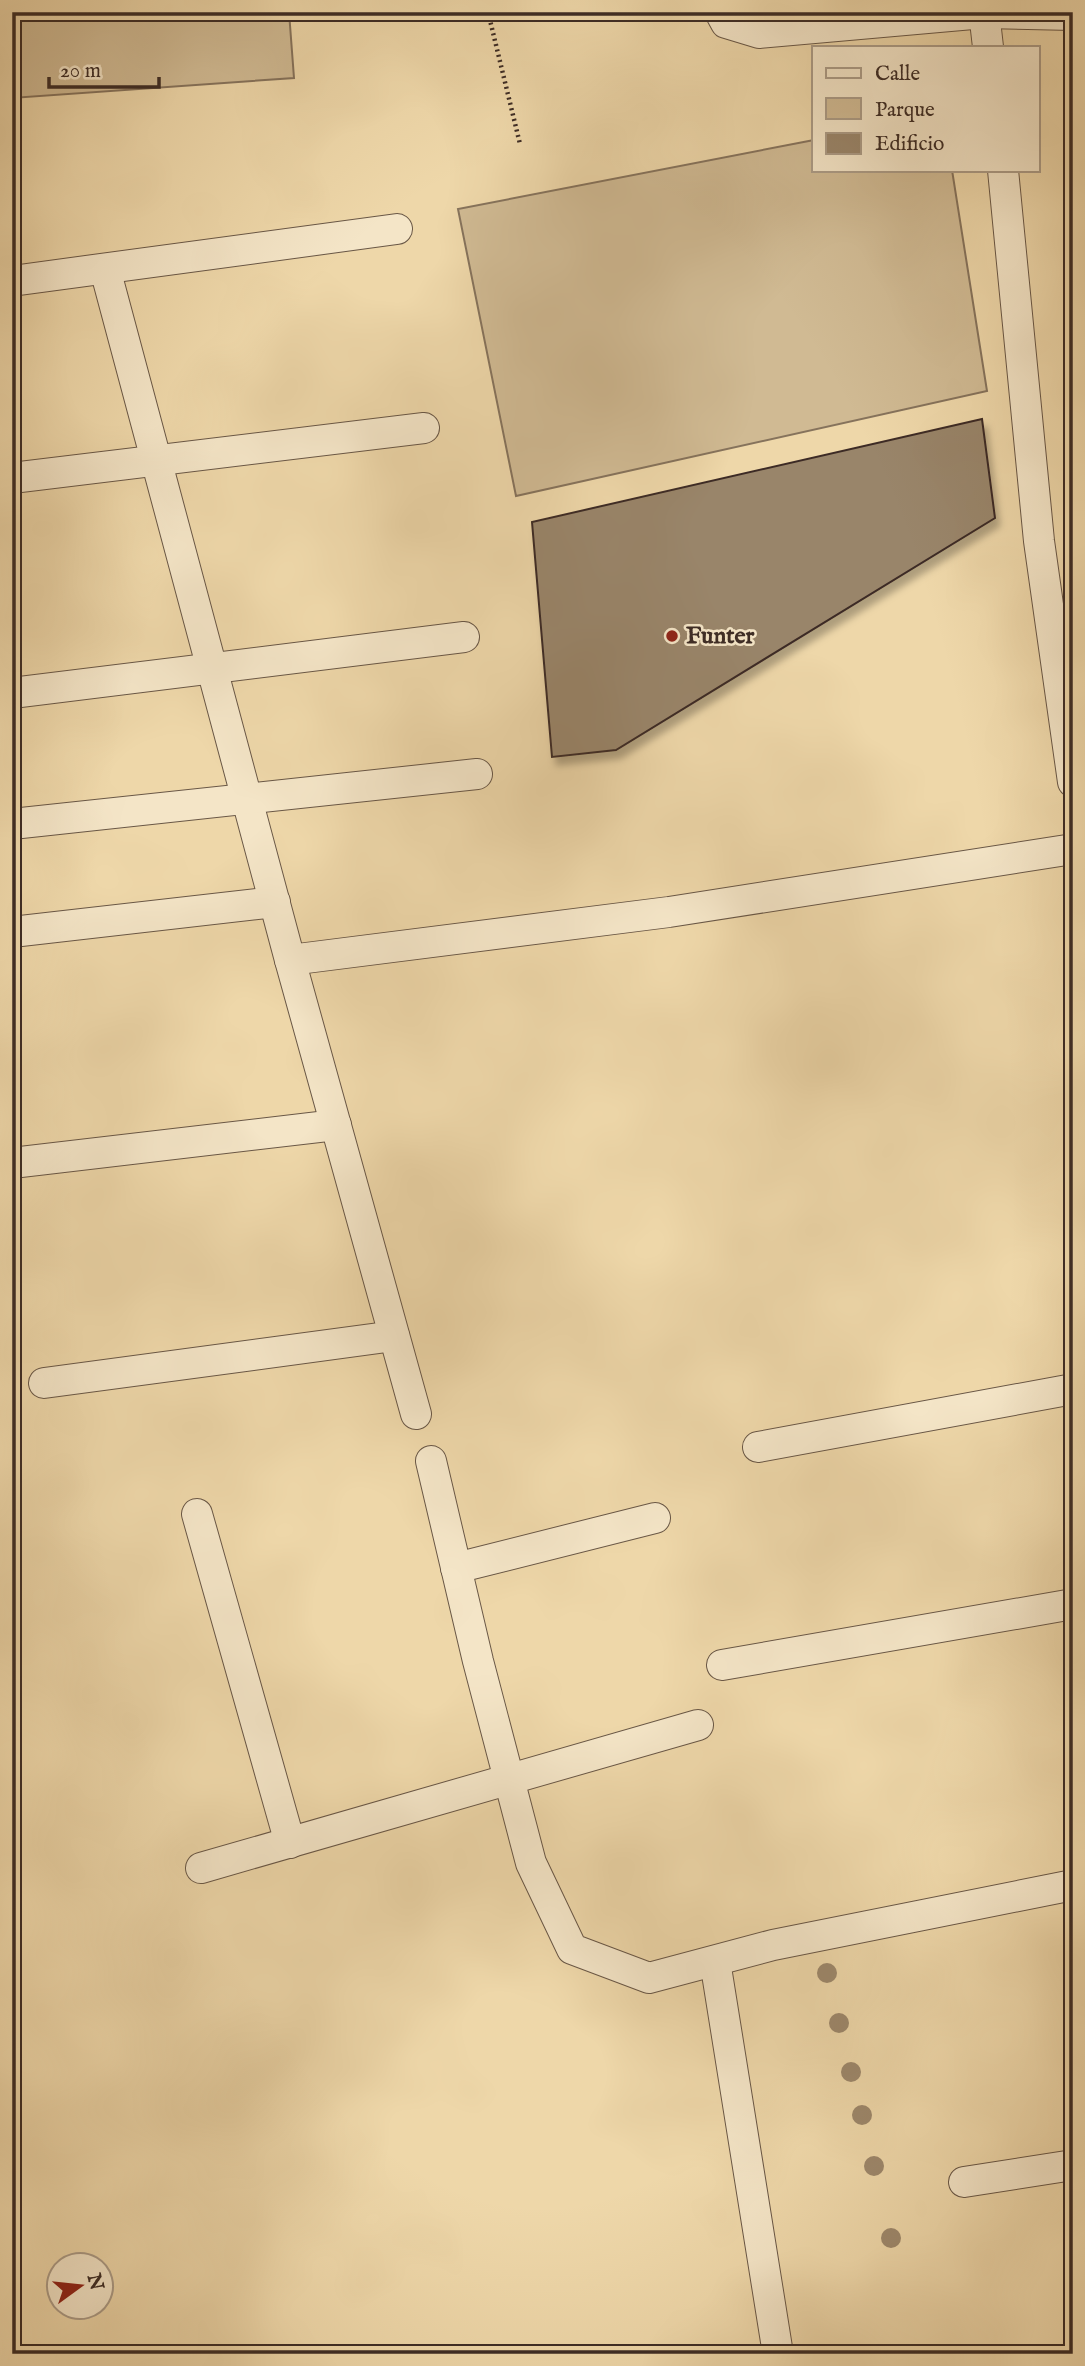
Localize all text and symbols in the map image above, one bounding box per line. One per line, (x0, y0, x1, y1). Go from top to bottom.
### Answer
scale bar (49, 46, 159, 90)
legend (812, 46, 1040, 172)
text: 20 m (60, 58, 101, 85)
text: Calle (875, 61, 920, 88)
text: Parque (875, 97, 935, 124)
text: Edificio (875, 131, 944, 158)
place label: Funter (686, 621, 755, 652)
marker: Funter (664, 628, 680, 644)
north arrow (46, 2250, 116, 2320)
text: N (81, 2270, 108, 2294)

